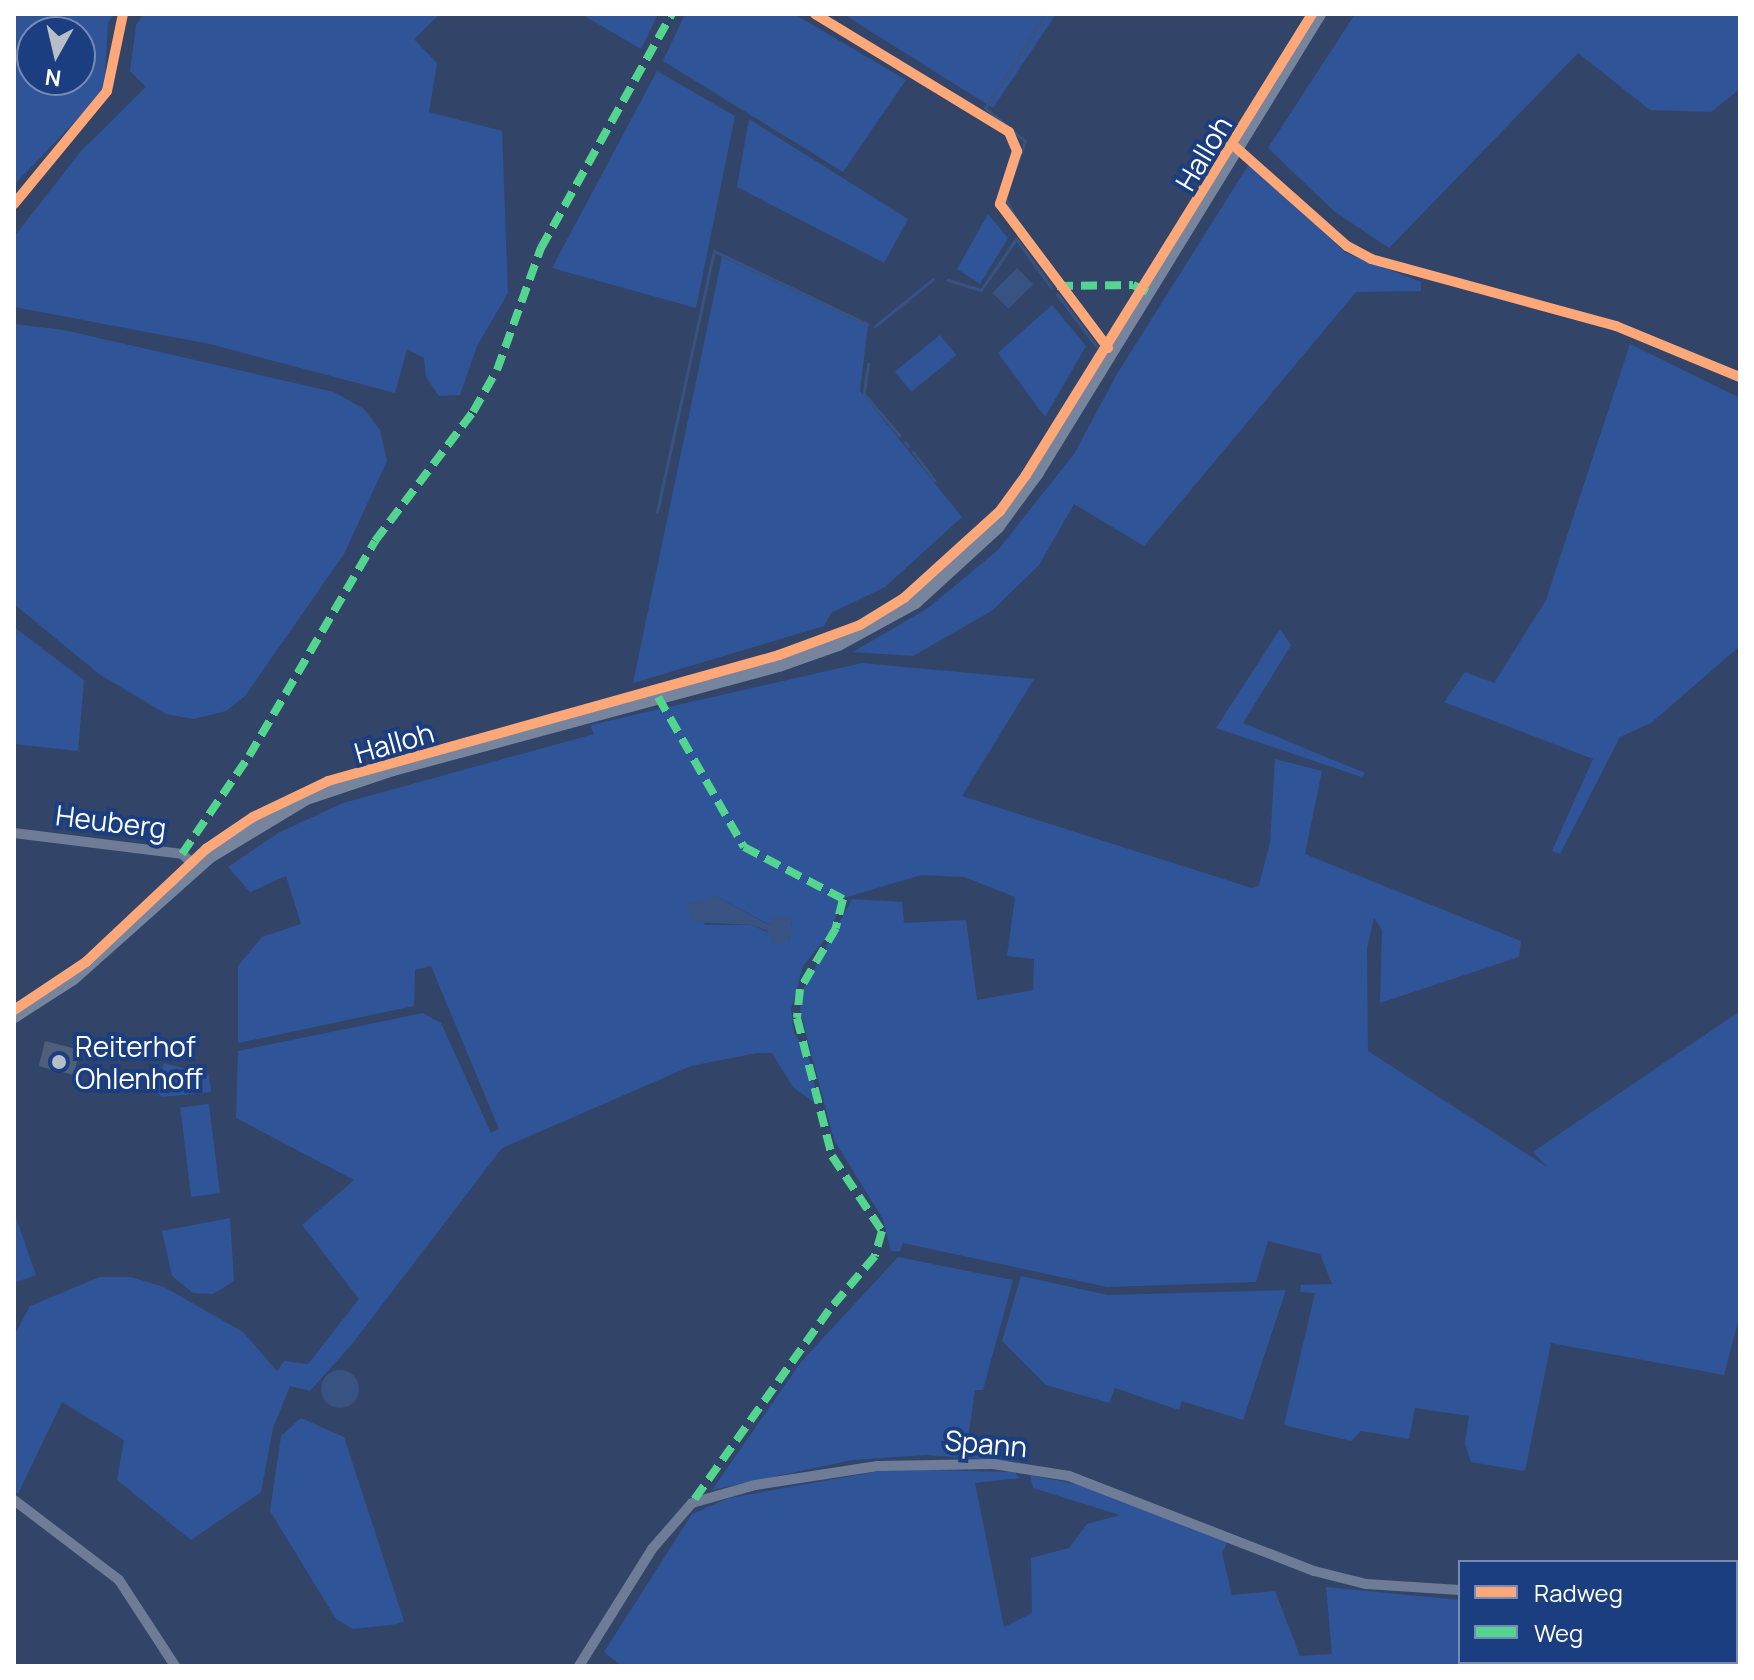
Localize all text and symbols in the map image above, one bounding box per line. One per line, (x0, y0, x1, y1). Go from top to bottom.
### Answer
north arrow (16, 16, 96, 96)
text: N (43, 62, 63, 94)
street label: Halloh (1168, 110, 1238, 196)
street label: Halloh (350, 715, 438, 769)
street label: Heuberg (54, 798, 168, 844)
place label: Reiterhof Ohlenhoff (75, 1029, 203, 1095)
marker: Reiterhof Ohlenhoff (50, 1053, 68, 1071)
street label: Spann (943, 1423, 1029, 1463)
legend (1458, 1560, 1738, 1664)
text: Radweg (1534, 1576, 1623, 1609)
text: Weg (1534, 1616, 1583, 1649)

